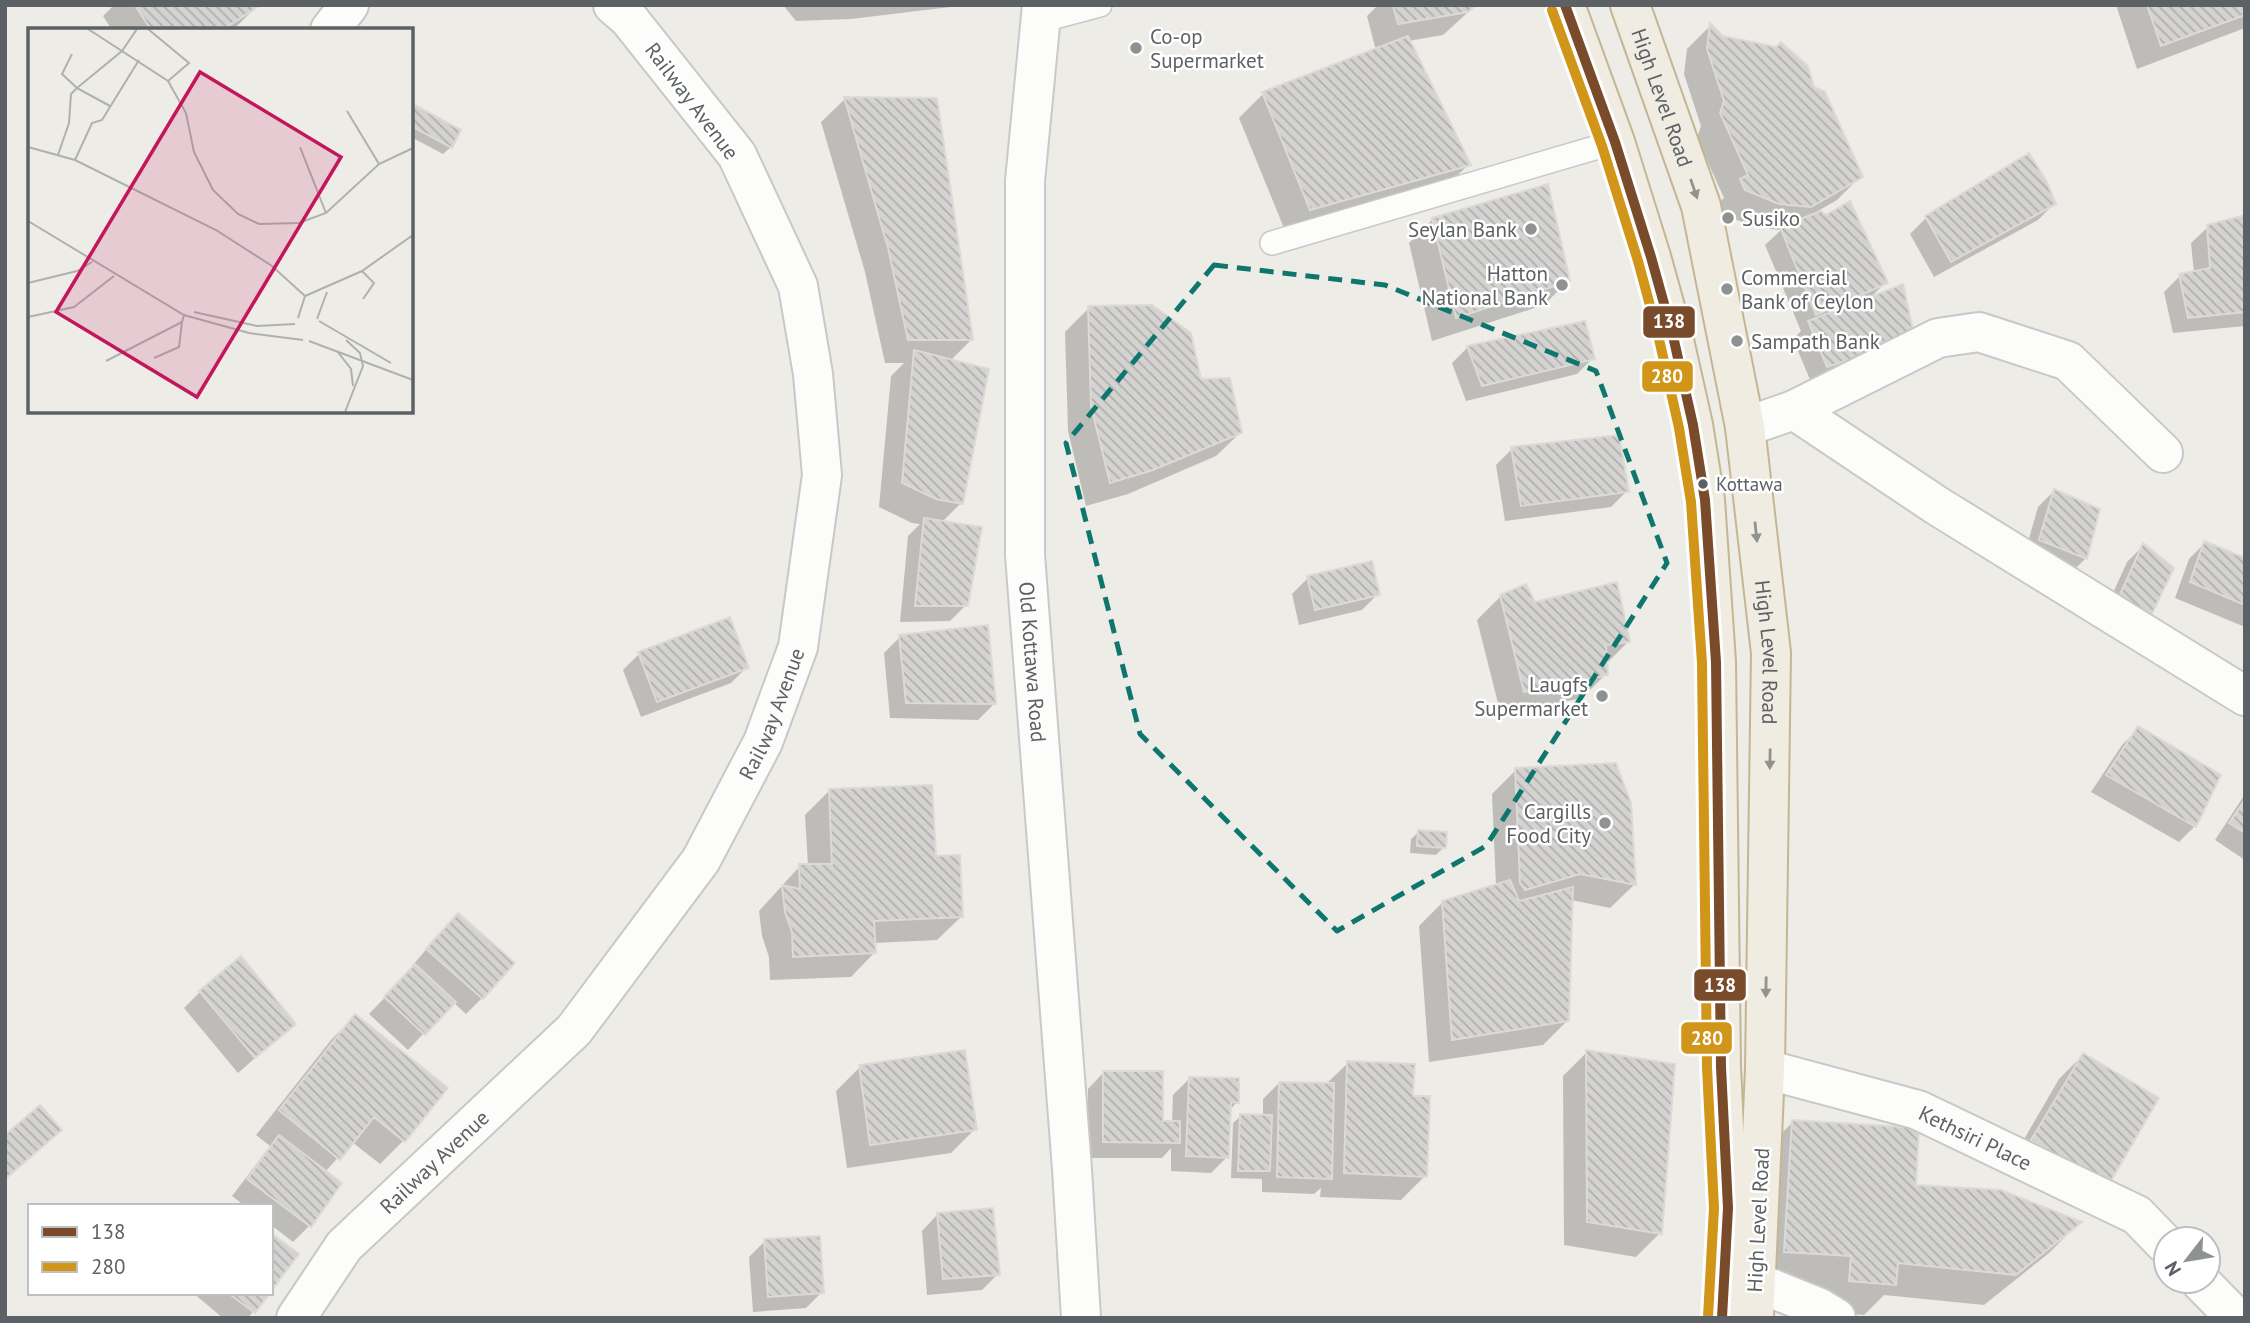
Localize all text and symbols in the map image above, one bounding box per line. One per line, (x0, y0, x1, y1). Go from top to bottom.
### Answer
place label: Co-op Supermarket (1150, 23, 1264, 74)
street label: High Level Road (1626, 25, 1699, 170)
inset map (28, 28, 413, 413)
street label: Railway Avenue (639, 37, 745, 165)
marker: Co-op Supermarket (1128, 40, 1144, 56)
one-way arrow (1689, 178, 1700, 199)
place label: Susiko (1742, 205, 1800, 232)
marker: Susiko (1720, 210, 1736, 226)
place label: Seylan Bank (1408, 216, 1517, 243)
marker: Seylan Bank (1523, 221, 1539, 237)
place label: Hatton National Bank (1422, 260, 1548, 311)
place label: Commercial Bank of Ceylon (1741, 264, 1874, 315)
marker: Hatton National Bank (1554, 277, 1570, 293)
marker: Commercial Bank of Ceylon (1719, 281, 1735, 297)
line badge: 138 (1642, 305, 1696, 339)
text: 138 (1653, 309, 1685, 333)
place label: Sampath Bank (1751, 328, 1880, 355)
marker: Sampath Bank (1729, 333, 1745, 349)
line badge: 280 (1641, 360, 1694, 393)
text: 280 (1651, 364, 1683, 388)
place label: Kottawa (1716, 472, 1783, 496)
marker: Kottawa (1696, 477, 1710, 491)
one-way arrow (1751, 522, 1762, 544)
street label: High Level Road (1749, 579, 1785, 725)
street label: Old Kottawa Road (1014, 580, 1053, 743)
street label: Railway Avenue (732, 644, 810, 784)
place label: Laugfs Supermarket (1474, 671, 1588, 722)
marker: Laugfs Supermarket (1594, 688, 1610, 704)
one-way arrow (1764, 748, 1775, 770)
place label: Cargills Food City (1506, 798, 1591, 849)
marker: Cargills Food City (1597, 815, 1613, 831)
line badge: 138 (1693, 968, 1747, 1002)
text: 138 (1704, 973, 1736, 997)
one-way arrow (1761, 976, 1772, 998)
line badge: 280 (1680, 1021, 1733, 1055)
text: 280 (1691, 1026, 1723, 1050)
street label: Kethsiri Place (1915, 1099, 2036, 1176)
street label: Railway Avenue (374, 1104, 494, 1219)
street label: High Level Road (1741, 1147, 1775, 1293)
legend (28, 1204, 273, 1295)
text: 138 (91, 1218, 125, 1245)
north arrow (2152, 1225, 2222, 1295)
text: 280 (91, 1253, 125, 1280)
text: N (2159, 1257, 2186, 1280)

